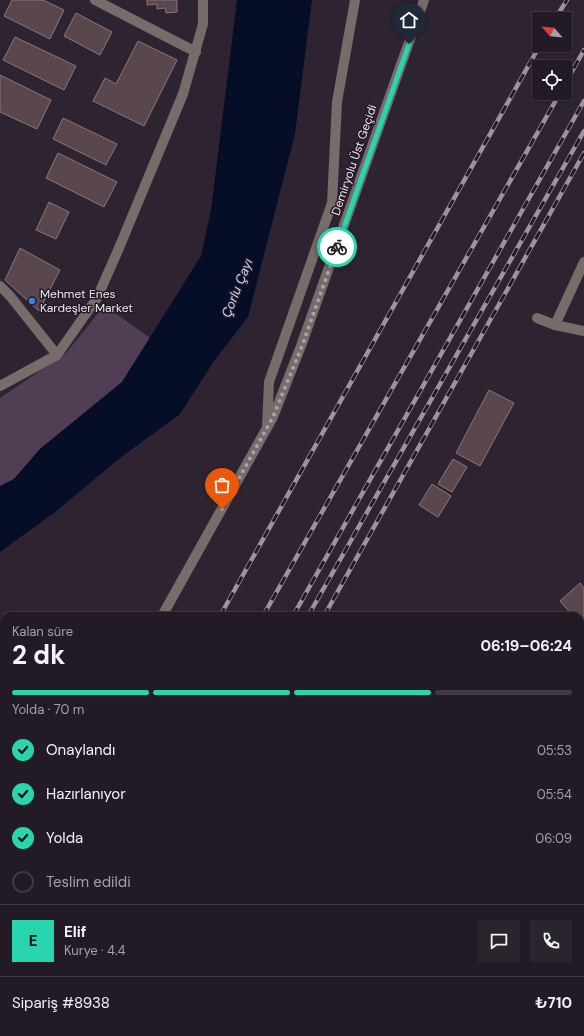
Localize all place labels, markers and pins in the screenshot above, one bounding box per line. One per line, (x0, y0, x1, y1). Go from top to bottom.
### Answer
pin (392, 3, 426, 44)
place label: Mehmet Enes Kardeşler Market (40, 286, 133, 316)
marker: Mehmet Enes Kardeşler Market (27, 296, 37, 306)
pin (205, 468, 239, 509)

